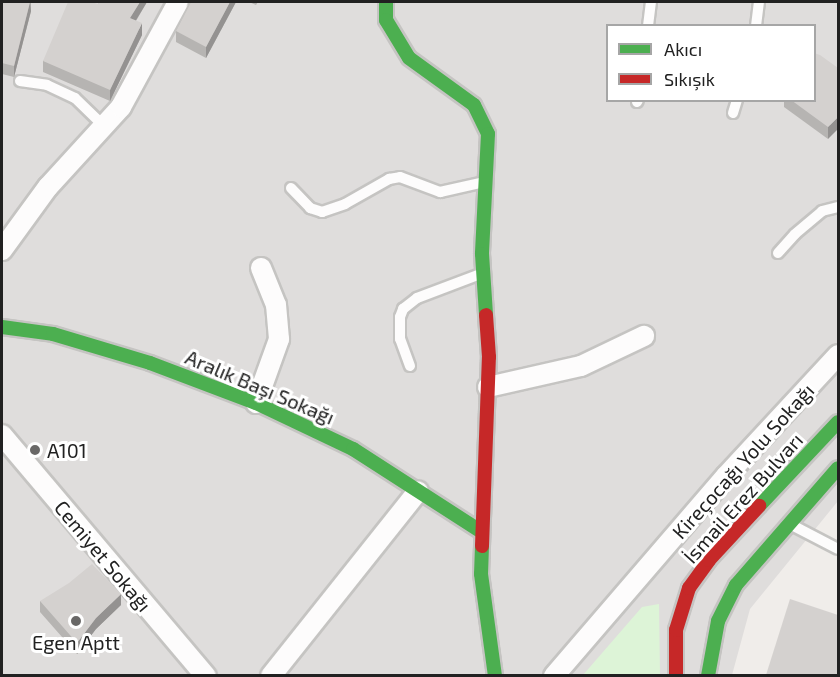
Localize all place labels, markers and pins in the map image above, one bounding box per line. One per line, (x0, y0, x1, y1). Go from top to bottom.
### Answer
place label: A101 (47, 438, 87, 462)
marker: A101 (28, 443, 42, 457)
marker: Egen Aptt (69, 614, 83, 628)
place label: Egen Aptt (32, 630, 120, 654)

